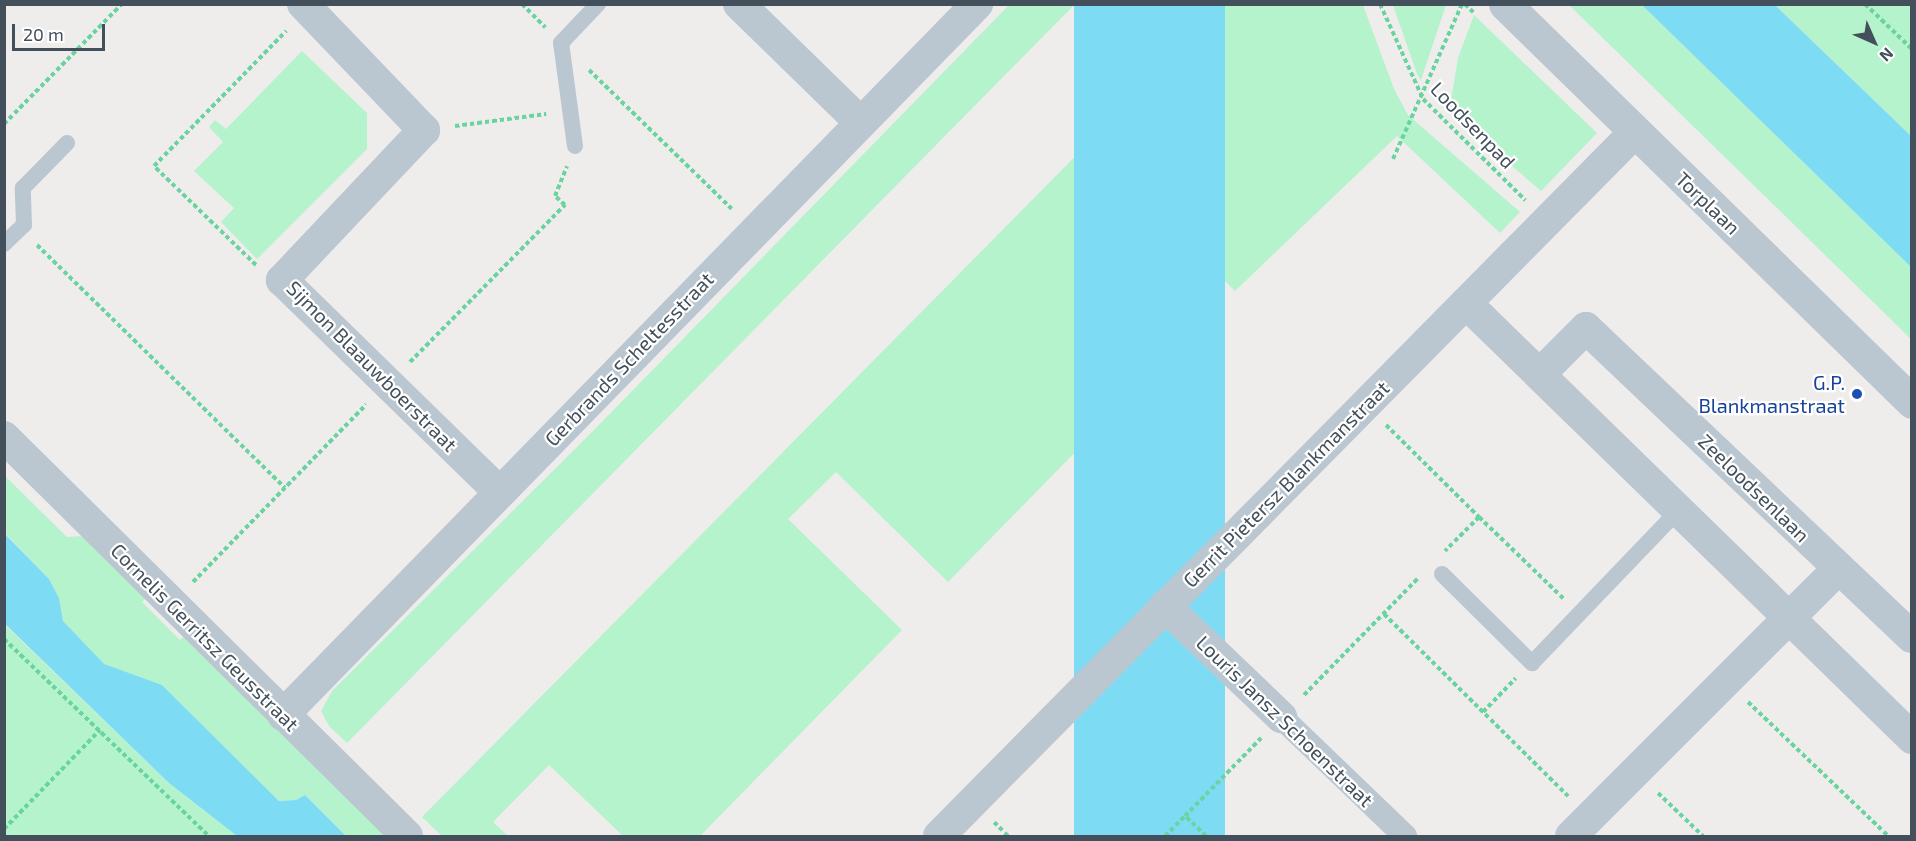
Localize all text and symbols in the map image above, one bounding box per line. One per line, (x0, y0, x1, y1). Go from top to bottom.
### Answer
scale bar (15, 12, 108, 50)
north arrow (1844, 12, 1904, 72)
text: 20 m (23, 23, 64, 45)
text: N (1876, 44, 1898, 66)
street label: Loodsenpad (1426, 77, 1520, 173)
street label: Torplaan (1671, 167, 1745, 239)
street label: Gerbrands Scheltesstraat (540, 267, 718, 451)
street label: Sijmon Blaauwboerstraat (282, 276, 462, 456)
place label: G.P. Blankmanstraat (1698, 371, 1845, 418)
street label: Gerrit Pietersz Blankmanstraat (1178, 376, 1394, 592)
marker: G.P. Blankmanstraat (1850, 387, 1864, 401)
street label: Zeeloodsenlaan (1694, 429, 1814, 547)
street label: Cornelis Gerritsz Geusstraat (106, 538, 304, 736)
street label: Louris Jansz Schoenstraat (1192, 630, 1378, 812)

